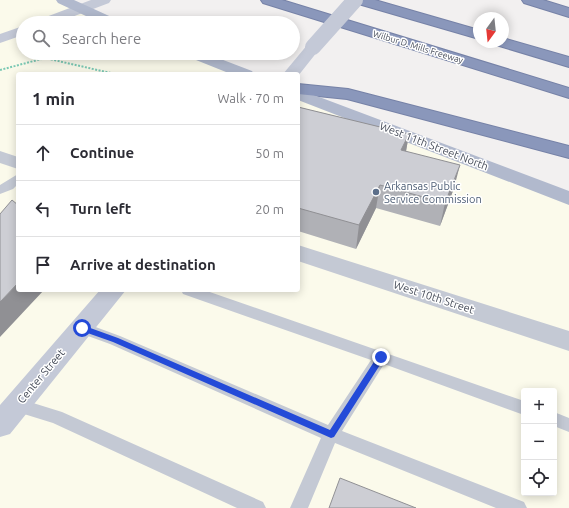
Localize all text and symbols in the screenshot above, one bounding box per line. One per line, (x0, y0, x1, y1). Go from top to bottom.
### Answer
north arrow (473, 12, 509, 48)
search box (16, 16, 300, 60)
icon: search (30, 27, 52, 49)
street label: Wilbur D. Mills Freeway (372, 28, 465, 66)
text: Search here (62, 30, 141, 47)
text: 1 min (32, 89, 75, 108)
text: Walk · 70 m (218, 91, 284, 105)
street label: West 11th Street North (378, 120, 490, 172)
icon: ahead (32, 142, 54, 164)
text: Continue (70, 144, 134, 161)
text: 50 m (255, 146, 284, 160)
place label: Arkansas Public Service Commission (384, 180, 482, 205)
marker: Arkansas Public Service Commission (371, 187, 381, 197)
icon: left (32, 198, 54, 220)
text: Turn left (70, 200, 131, 217)
text: 20 m (255, 202, 284, 216)
icon: arrive (32, 254, 54, 276)
text: Arrive at destination (70, 256, 216, 273)
street label: West 10th Street (392, 278, 476, 316)
route start (73, 319, 91, 337)
street label: Center Street (15, 346, 68, 405)
route end (372, 348, 390, 366)
map controls (521, 388, 557, 496)
button: + (521, 388, 557, 424)
button: − (521, 424, 557, 460)
button: locate (521, 460, 557, 496)

